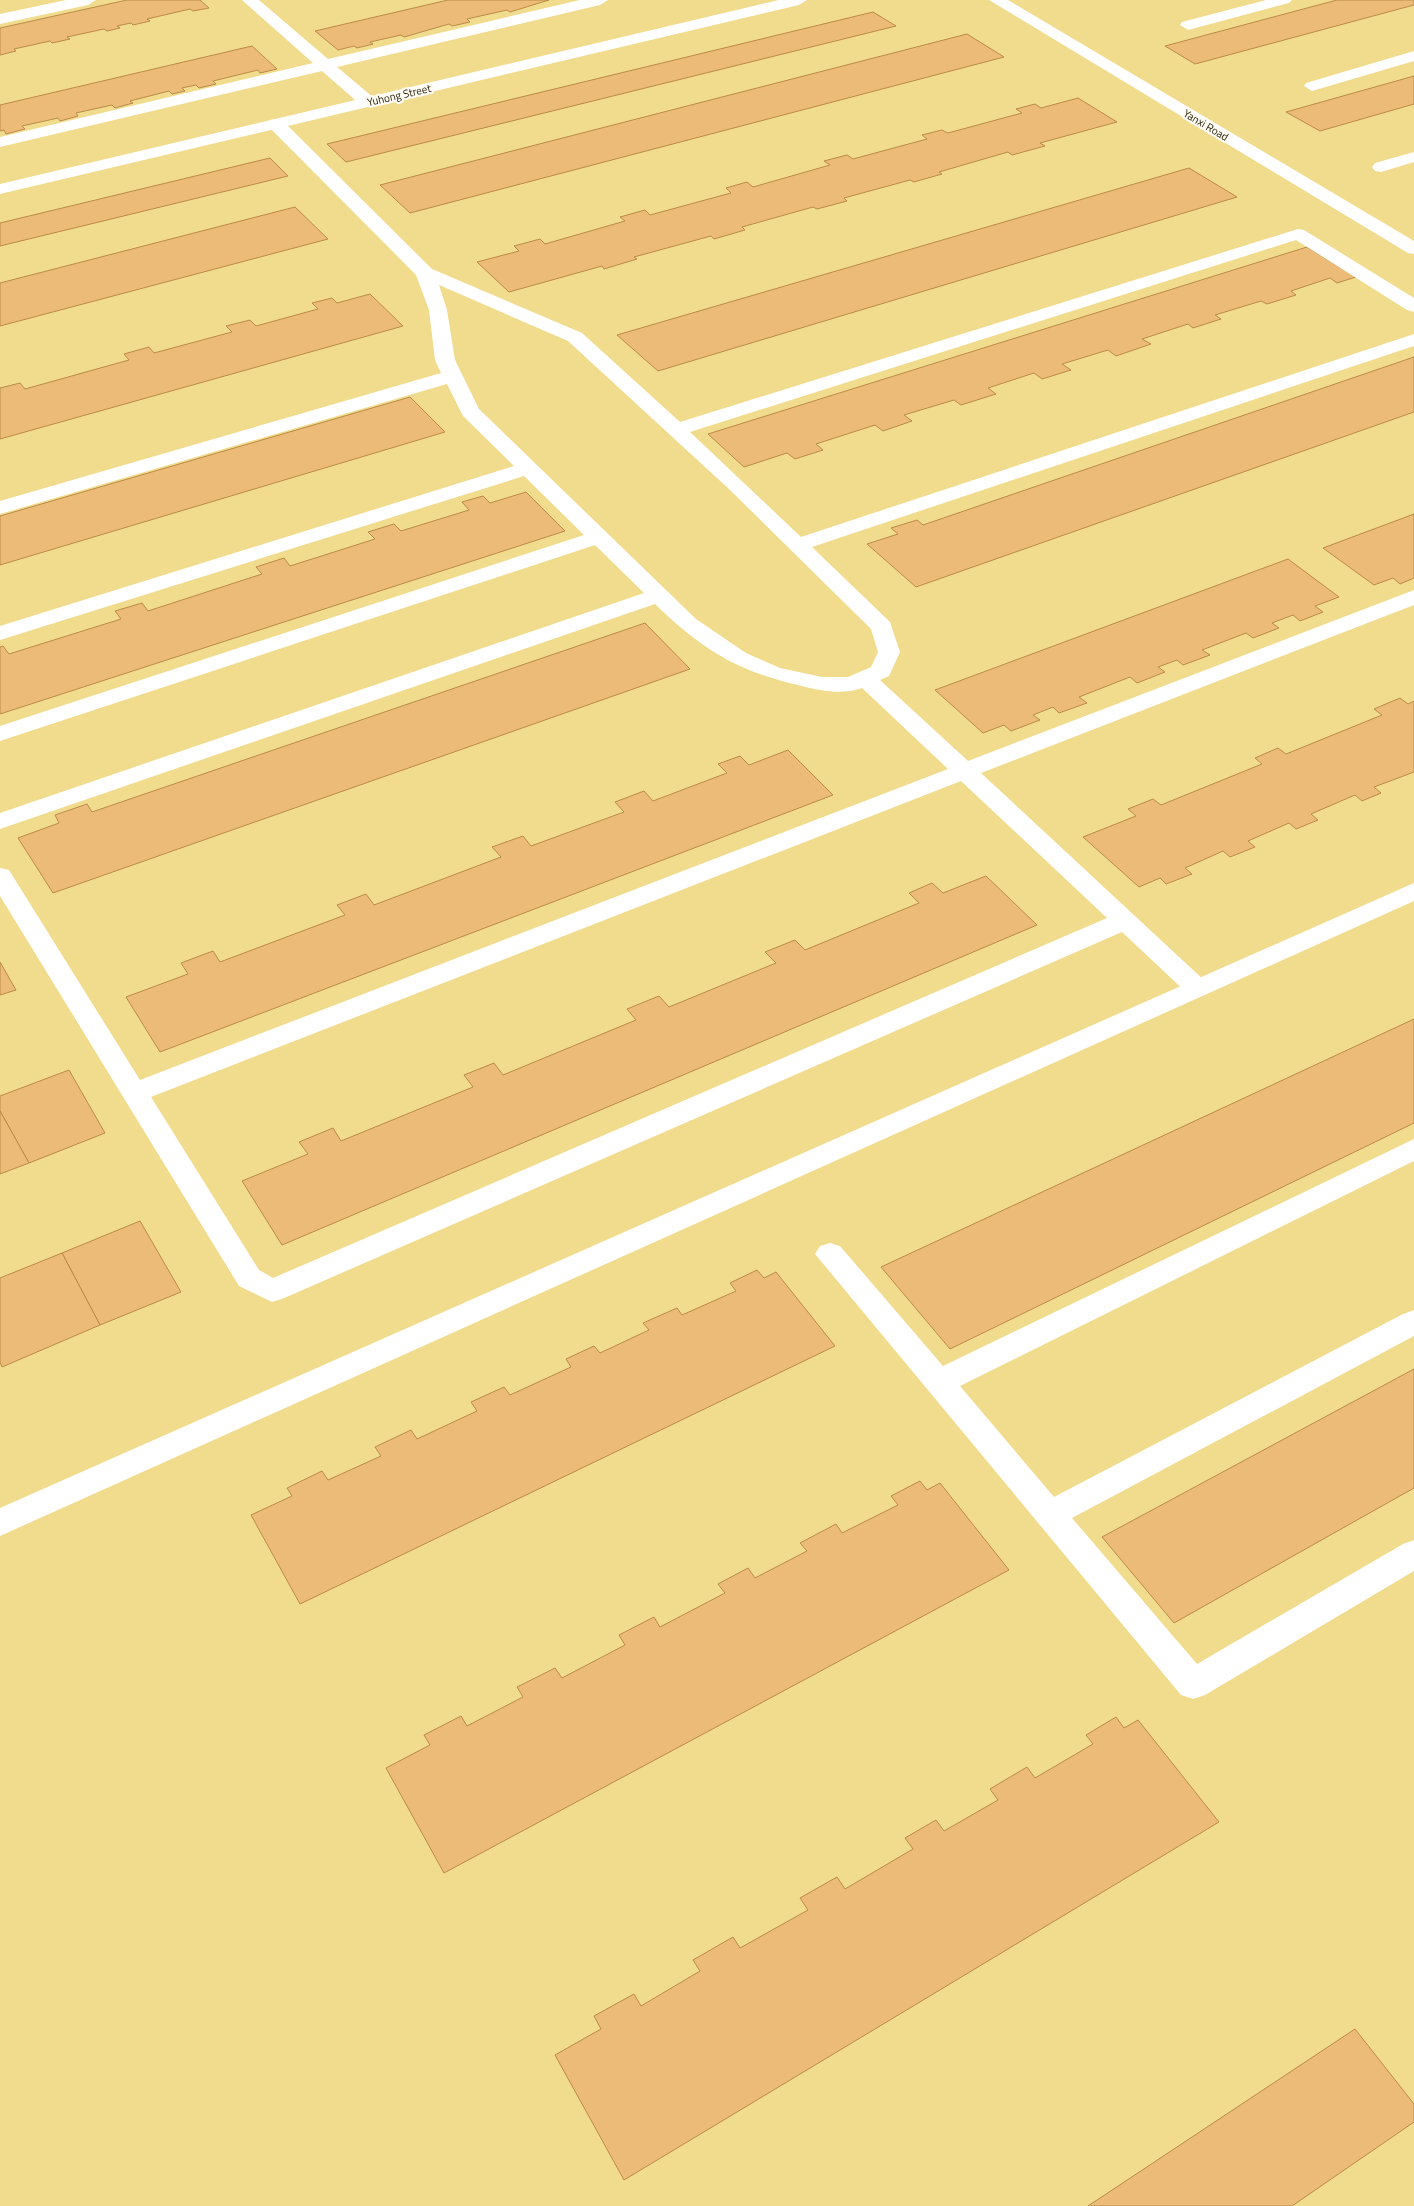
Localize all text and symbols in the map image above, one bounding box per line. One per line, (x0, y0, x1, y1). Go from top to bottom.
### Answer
street label: Yuhong Street (365, 80, 433, 110)
street label: Yanxi Road (1180, 105, 1232, 145)

